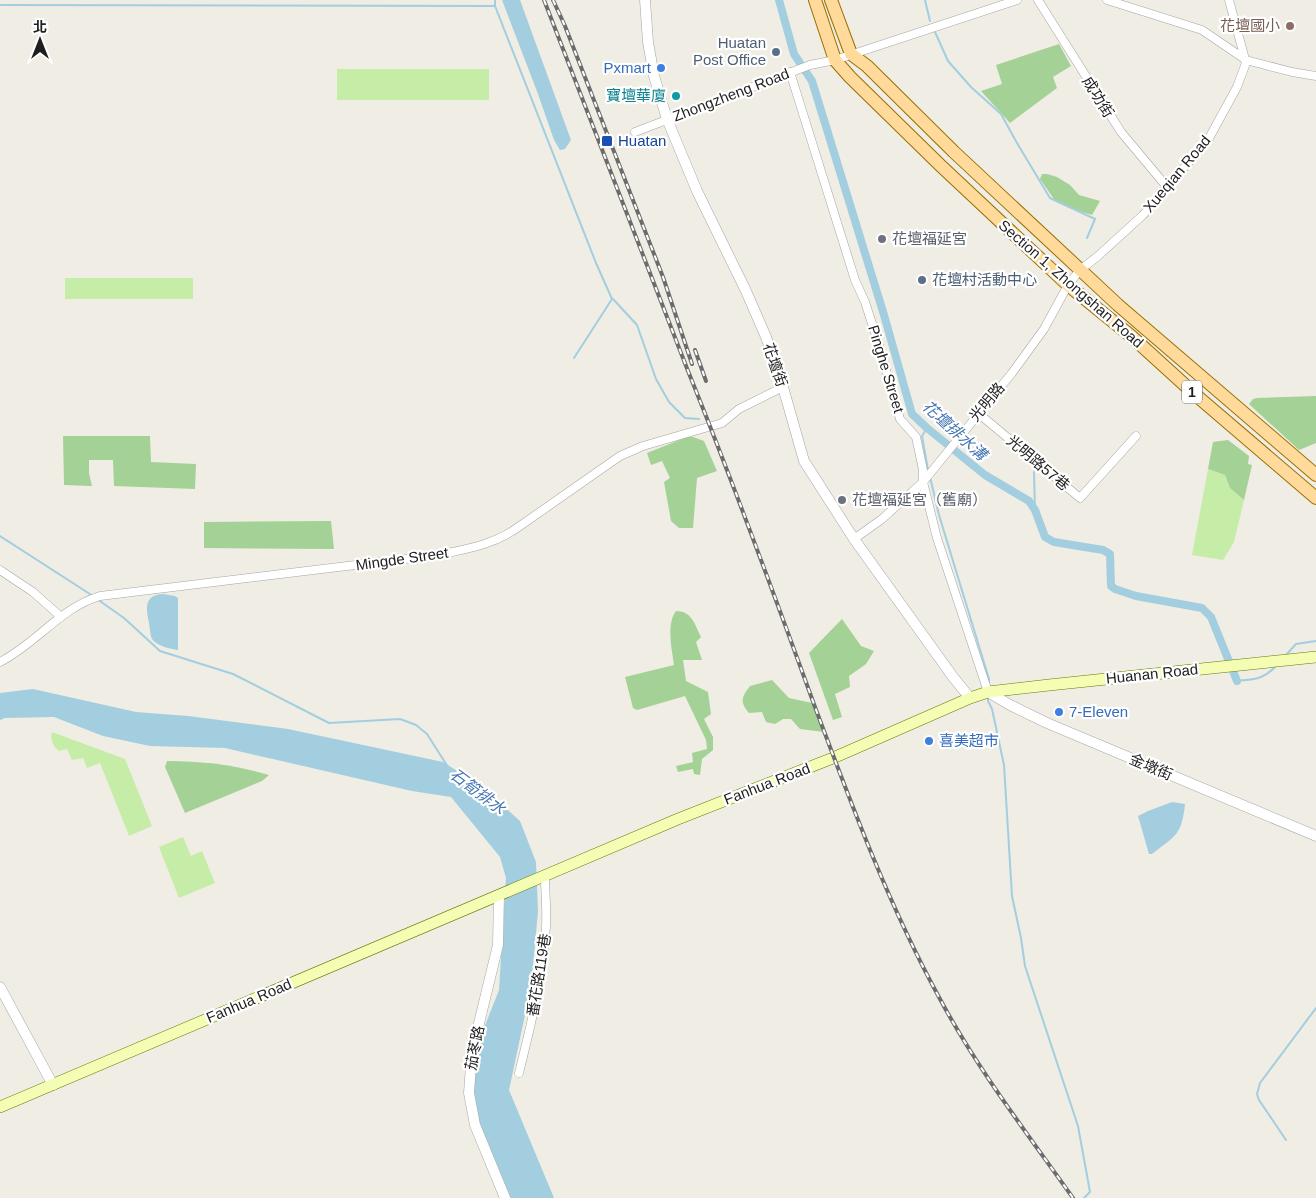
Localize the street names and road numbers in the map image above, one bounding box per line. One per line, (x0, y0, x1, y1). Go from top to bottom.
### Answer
street label: Zhongzheng Road (670, 64, 791, 125)
street label: 成功街 (1079, 73, 1118, 120)
street label: Xueqian Road (1140, 132, 1214, 216)
street label: Section 1, Zhongshan Road (996, 216, 1147, 351)
street label: Pinghe Street (865, 323, 908, 416)
street label: 花壇街 (760, 341, 791, 389)
street label: 光明路 (966, 379, 1008, 424)
road number: 1 (1182, 381, 1202, 404)
street label: 光明路57巷 (1003, 431, 1073, 494)
street label: Mingde Street (355, 543, 450, 573)
street label: Huanan Road (1105, 660, 1199, 687)
street label: 金墩街 (1127, 750, 1175, 783)
street label: Fanhua Road (721, 759, 812, 808)
street label: 番花路119巷 (524, 932, 553, 1018)
street label: Fanhua Road (204, 975, 294, 1026)
street label: 茄苳路 (462, 1024, 487, 1072)

